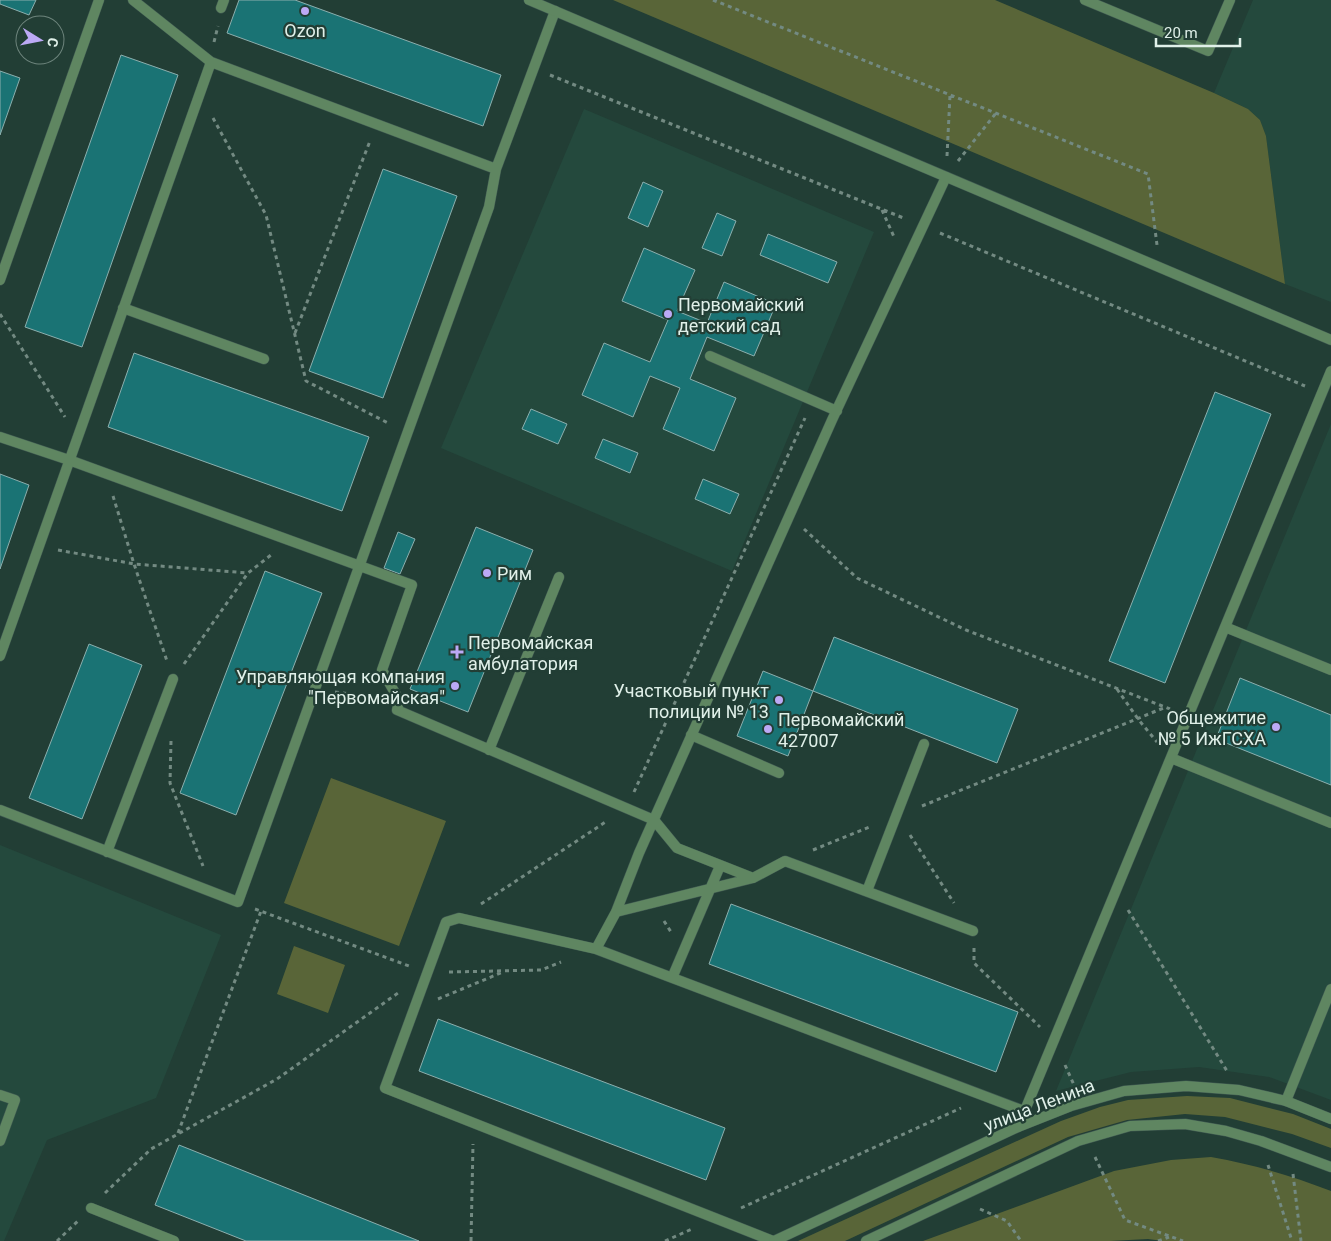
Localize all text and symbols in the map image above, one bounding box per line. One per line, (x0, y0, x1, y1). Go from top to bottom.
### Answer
marker: Ozon (299, 5, 311, 17)
north arrow (15, 15, 65, 65)
scale bar (1156, 15, 1240, 47)
place label: Ozon (284, 20, 326, 41)
text: 20 m (1164, 24, 1198, 42)
text: С (44, 36, 61, 48)
place label: Первомайский детский сад (678, 294, 805, 336)
marker: Первомайский детский сад (662, 308, 674, 320)
place label: Рим (497, 563, 532, 584)
marker: Рим (481, 567, 493, 579)
place label: Первомайская амбулатория (468, 632, 593, 674)
marker: Первомайская амбулатория (450, 645, 464, 659)
place label: Управляющая компания "Первомайская" (236, 666, 445, 708)
marker: Управляющая компания "Первомайская" (449, 680, 461, 692)
place label: Участковый пункт полиции № 13 (614, 680, 769, 722)
marker: Участковый пункт полиции № 13 (773, 694, 785, 706)
place label: Общежитие № 5 ИжГСХА (1158, 707, 1266, 749)
place label: Первомайский 427007 (778, 709, 905, 751)
marker: Общежитие № 5 ИжГСХА (1270, 721, 1282, 733)
marker: Первомайский 427007 (762, 723, 774, 735)
street label: улица Ленина (981, 1074, 1097, 1136)

